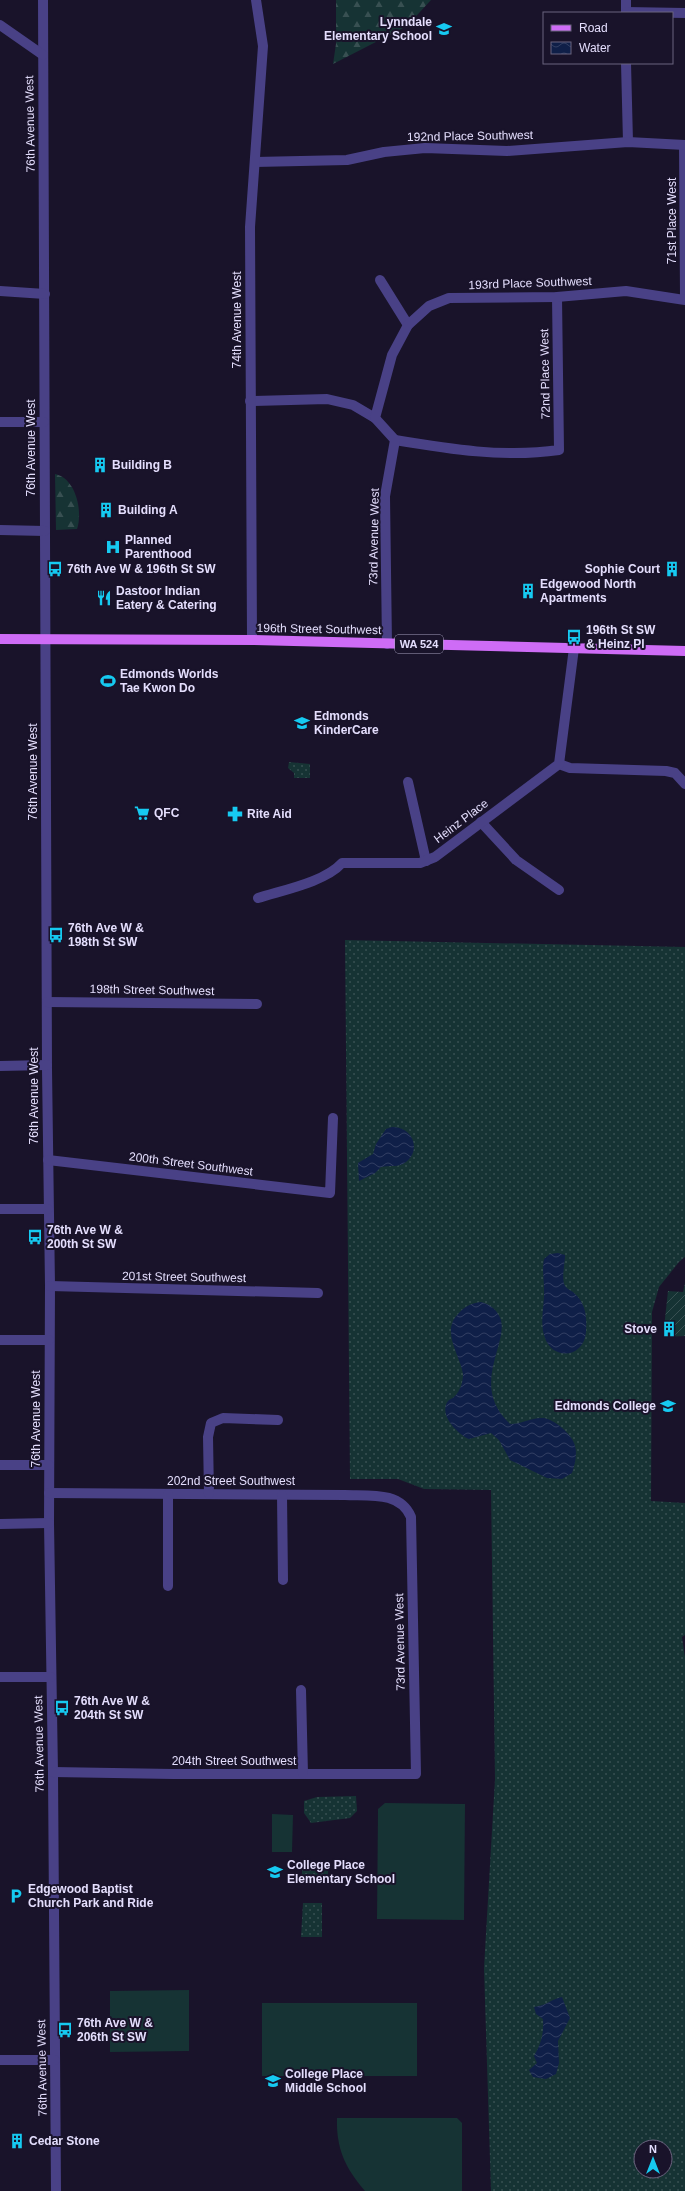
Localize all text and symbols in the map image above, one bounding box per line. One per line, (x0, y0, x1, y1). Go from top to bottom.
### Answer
legend (543, 12, 673, 64)
place label: Lynndale Elementary School (324, 15, 432, 43)
school or university icon: Lynndale Elementary School (435, 20, 453, 38)
text: Road (579, 21, 608, 35)
text: Water (579, 41, 611, 55)
street label: 76th Avenue West (22, 75, 38, 173)
street label: 192nd Place Southwest (407, 128, 534, 144)
street label: 71st Place West (665, 177, 679, 264)
street label: 74th Avenue West (230, 271, 244, 368)
street label: 193rd Place Southwest (468, 274, 593, 292)
street label: 72nd Place West (537, 328, 553, 419)
street label: 76th Avenue West (24, 399, 38, 496)
building icon: Building B (91, 456, 109, 474)
place label: Building B (112, 458, 172, 472)
street label: 73rd Avenue West (366, 487, 382, 586)
building icon: Building A (97, 501, 115, 519)
place label: Building A (118, 503, 178, 517)
place label: Planned Parenthood (125, 533, 192, 561)
hospital icon: Planned Parenthood (104, 538, 122, 556)
bus stop icon: 76th Ave W & 196th St SW (46, 560, 64, 578)
building icon: Sophie Court (663, 560, 681, 578)
place label: 76th Ave W & 196th St SW (67, 562, 216, 576)
place label: Sophie Court (585, 562, 660, 576)
place label: Edgewood North Apartments (540, 577, 636, 605)
building icon: Edgewood North Apartments (519, 582, 537, 600)
place label: Dastoor Indian Eatery & Catering (116, 584, 217, 612)
restaurant icon: Dastoor Indian Eatery & Catering (95, 589, 113, 607)
street label: 196th Street Southwest (257, 621, 382, 637)
place label: 196th St SW & Heinz Pl (586, 623, 656, 651)
bus stop icon: 196th St SW & Heinz Pl (565, 628, 583, 646)
road number: WA 524 (395, 635, 443, 653)
place label: Edmonds Worlds Tae Kwon Do (120, 667, 219, 695)
sports icon: Edmonds Worlds Tae Kwon Do (99, 672, 117, 690)
place label: Edmonds KinderCare (314, 709, 379, 737)
school or university icon: Edmonds KinderCare (293, 714, 311, 732)
street label: 76th Avenue West (26, 723, 40, 820)
street label: Heinz Place (431, 796, 491, 846)
supermarket icon: QFC (133, 804, 151, 822)
pharmacy icon: Rite Aid (226, 805, 244, 823)
place label: QFC (154, 806, 180, 820)
place label: Rite Aid (247, 807, 292, 821)
place label: 76th Ave W & 198th St SW (68, 921, 144, 949)
bus stop icon: 76th Ave W & 198th St SW (47, 926, 65, 944)
street label: 198th Street Southwest (90, 982, 215, 998)
street label: 76th Avenue West (27, 1047, 41, 1144)
street label: 200th Street Southwest (128, 1149, 254, 1179)
place label: 76th Ave W & 200th St SW (47, 1223, 123, 1251)
bus stop icon: 76th Ave W & 200th St SW (26, 1228, 44, 1246)
street label: 201st Street Southwest (122, 1269, 247, 1285)
building icon: Stove (660, 1320, 678, 1338)
place label: Stove (624, 1322, 657, 1336)
street label: 76th Avenue West (29, 1370, 43, 1467)
school or university icon: Edmonds College (659, 1397, 677, 1415)
place label: Edmonds College (555, 1399, 656, 1413)
street label: 202nd Street Southwest (167, 1474, 296, 1488)
street label: 73rd Avenue West (392, 1592, 408, 1691)
place label: 76th Ave W & 204th St SW (74, 1694, 150, 1722)
street label: 76th Avenue West (31, 1695, 47, 1793)
bus stop icon: 76th Ave W & 204th St SW (53, 1699, 71, 1717)
street label: 204th Street Southwest (172, 1754, 297, 1768)
place label: College Place Elementary School (287, 1858, 395, 1886)
school or university icon: College Place Elementary School (266, 1863, 284, 1881)
place label: Edgewood Baptist Church Park and Ride (28, 1882, 154, 1910)
parking icon: Edgewood Baptist Church Park and Ride (7, 1887, 25, 1905)
place label: 76th Ave W & 206th St SW (77, 2016, 153, 2044)
street label: 76th Avenue West (34, 2019, 50, 2117)
bus stop icon: 76th Ave W & 206th St SW (56, 2021, 74, 2039)
place label: College Place Middle School (285, 2067, 366, 2095)
school or university icon: College Place Middle School (264, 2072, 282, 2090)
building icon: Cedar Stone (8, 2132, 26, 2150)
place label: Cedar Stone (29, 2134, 100, 2148)
north arrow (633, 2139, 673, 2179)
text: N (649, 2143, 657, 2155)

